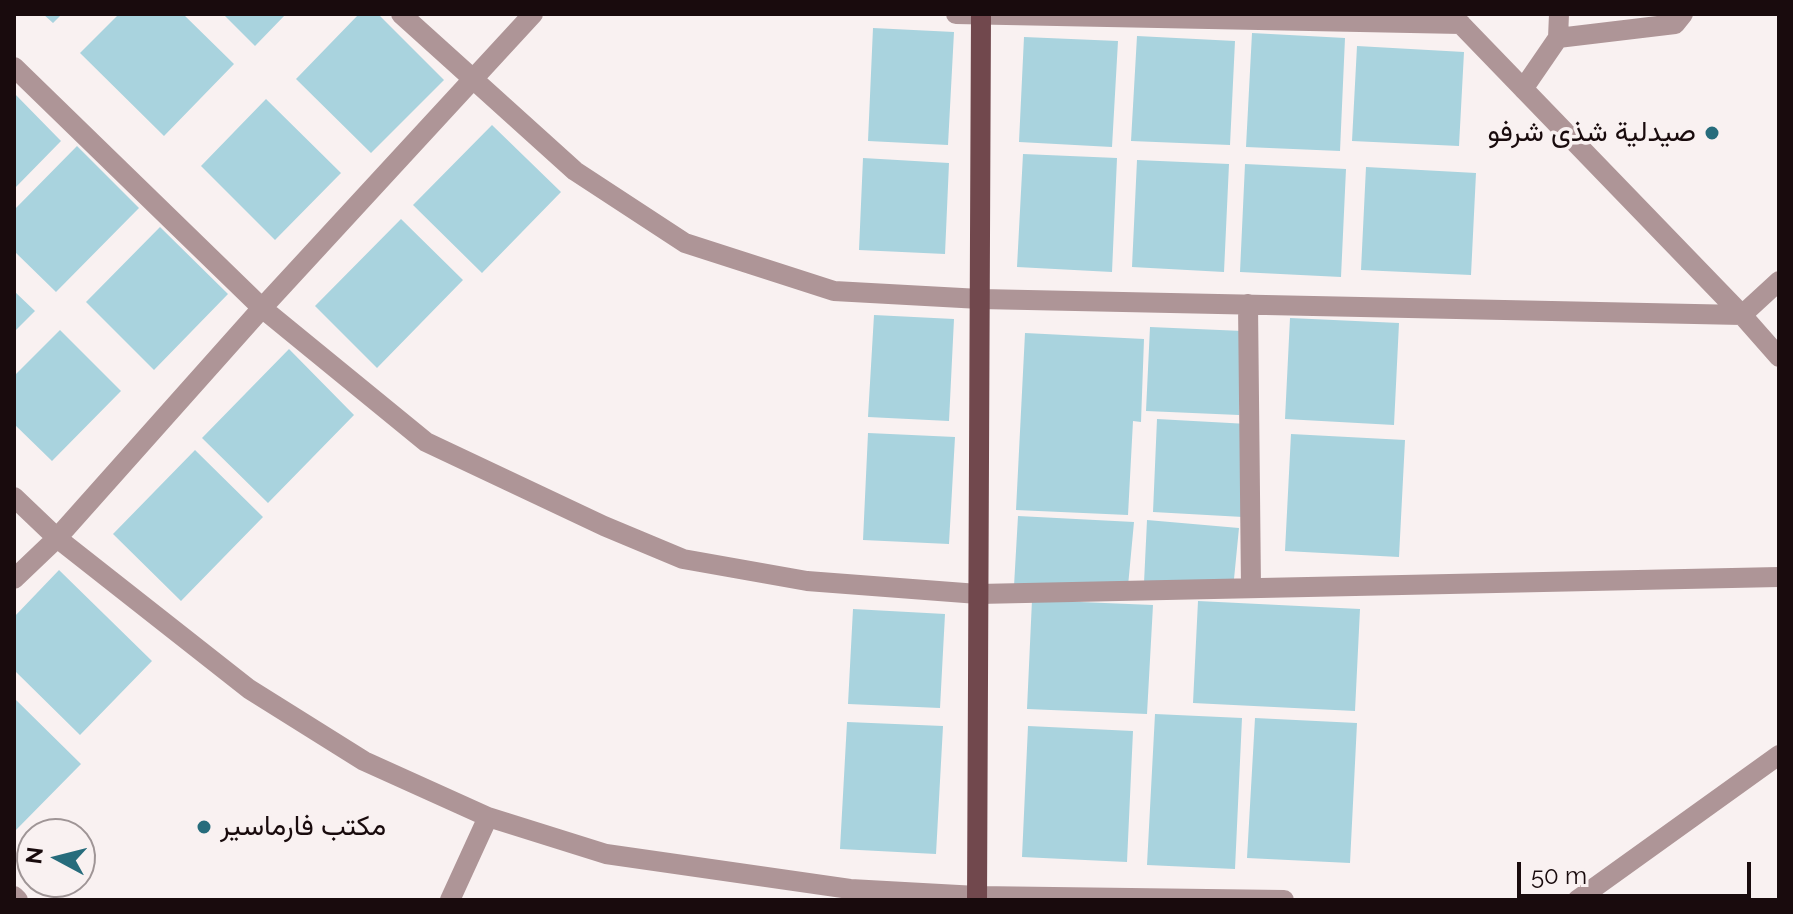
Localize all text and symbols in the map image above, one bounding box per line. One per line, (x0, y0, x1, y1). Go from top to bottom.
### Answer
place label: صيدلية شذى شرفو (1488, 116, 1696, 150)
marker: صيدلية شذى شرفو (1703, 124, 1721, 142)
place label: مكتب فارماسير (220, 810, 386, 844)
north arrow (16, 818, 96, 898)
marker: مكتب فارماسير (195, 818, 213, 836)
text: N (20, 845, 48, 865)
scale bar (1521, 846, 1755, 896)
text: 50 m (1531, 861, 1587, 890)

